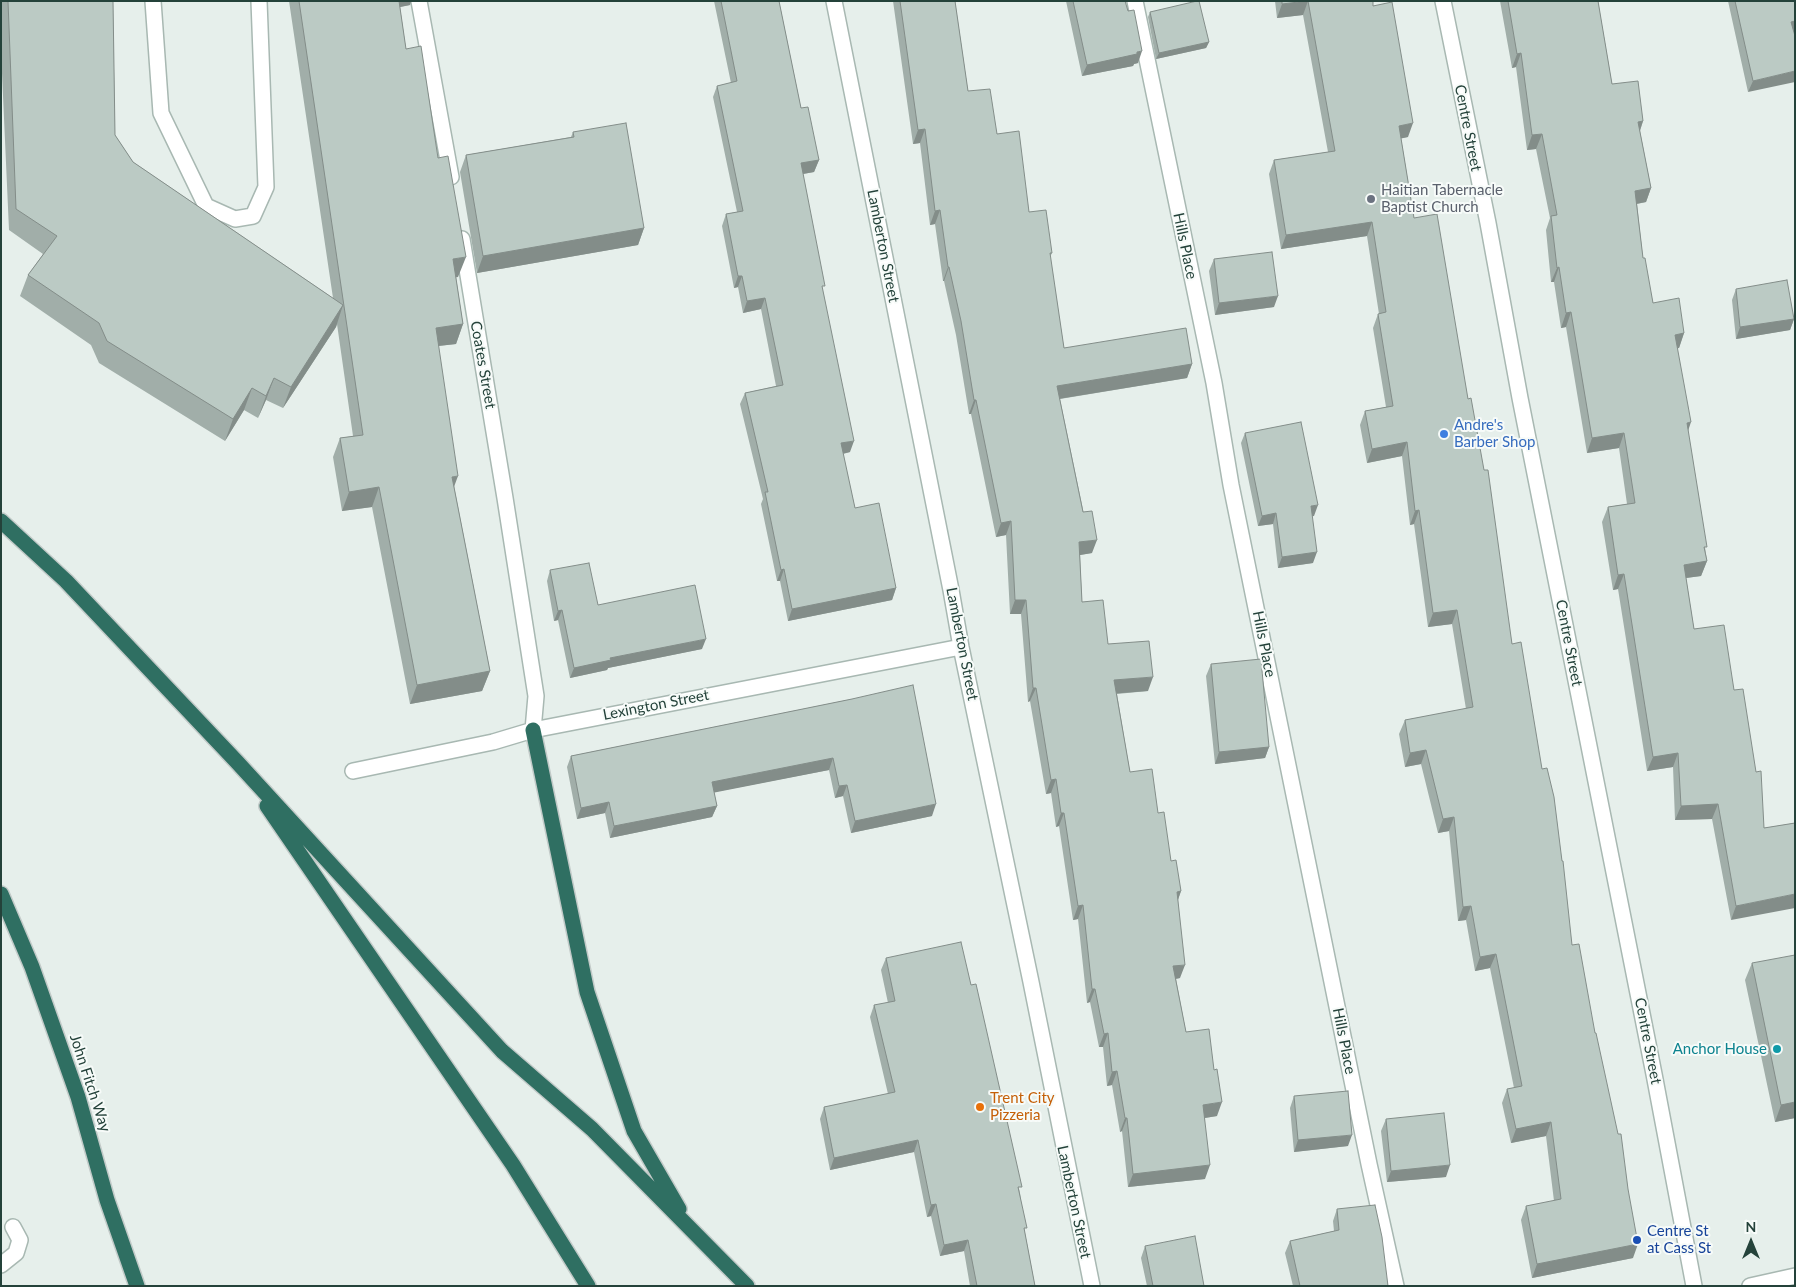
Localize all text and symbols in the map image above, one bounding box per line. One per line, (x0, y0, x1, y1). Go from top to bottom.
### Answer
street label: Centre Street (1451, 83, 1485, 173)
place label: Haitian Tabernacle Baptist Church (1381, 181, 1503, 216)
street label: Lamberton Street (863, 188, 903, 304)
marker: Haitian Tabernacle Baptist Church (1365, 193, 1377, 205)
street label: Hills Place (1169, 211, 1201, 281)
street label: Coates Street (466, 320, 500, 410)
place label: Andre's Barber Shop (1454, 416, 1535, 451)
marker: Andre's Barber Shop (1438, 428, 1450, 440)
street label: Lamberton Street (942, 586, 982, 702)
street label: Centre Street (1552, 598, 1586, 688)
street label: Hills Place (1249, 609, 1279, 679)
street label: Lexington Street (601, 686, 711, 724)
street label: Centre Street (1631, 996, 1665, 1086)
street label: Hills Place (1329, 1006, 1359, 1076)
street label: John Fitch Way (66, 1032, 114, 1134)
place label: Anchor House (1673, 1040, 1767, 1058)
marker: Anchor House (1771, 1043, 1783, 1055)
place label: Trent City Pizzeria (990, 1089, 1054, 1124)
marker: Trent City Pizzeria (974, 1101, 986, 1113)
street label: Lamberton Street (1053, 1144, 1095, 1260)
north arrow (1726, 1217, 1776, 1267)
text: N (1746, 1218, 1756, 1235)
place label: Centre St at Cass St (1647, 1222, 1711, 1257)
marker: Centre St at Cass St (1631, 1234, 1643, 1246)

